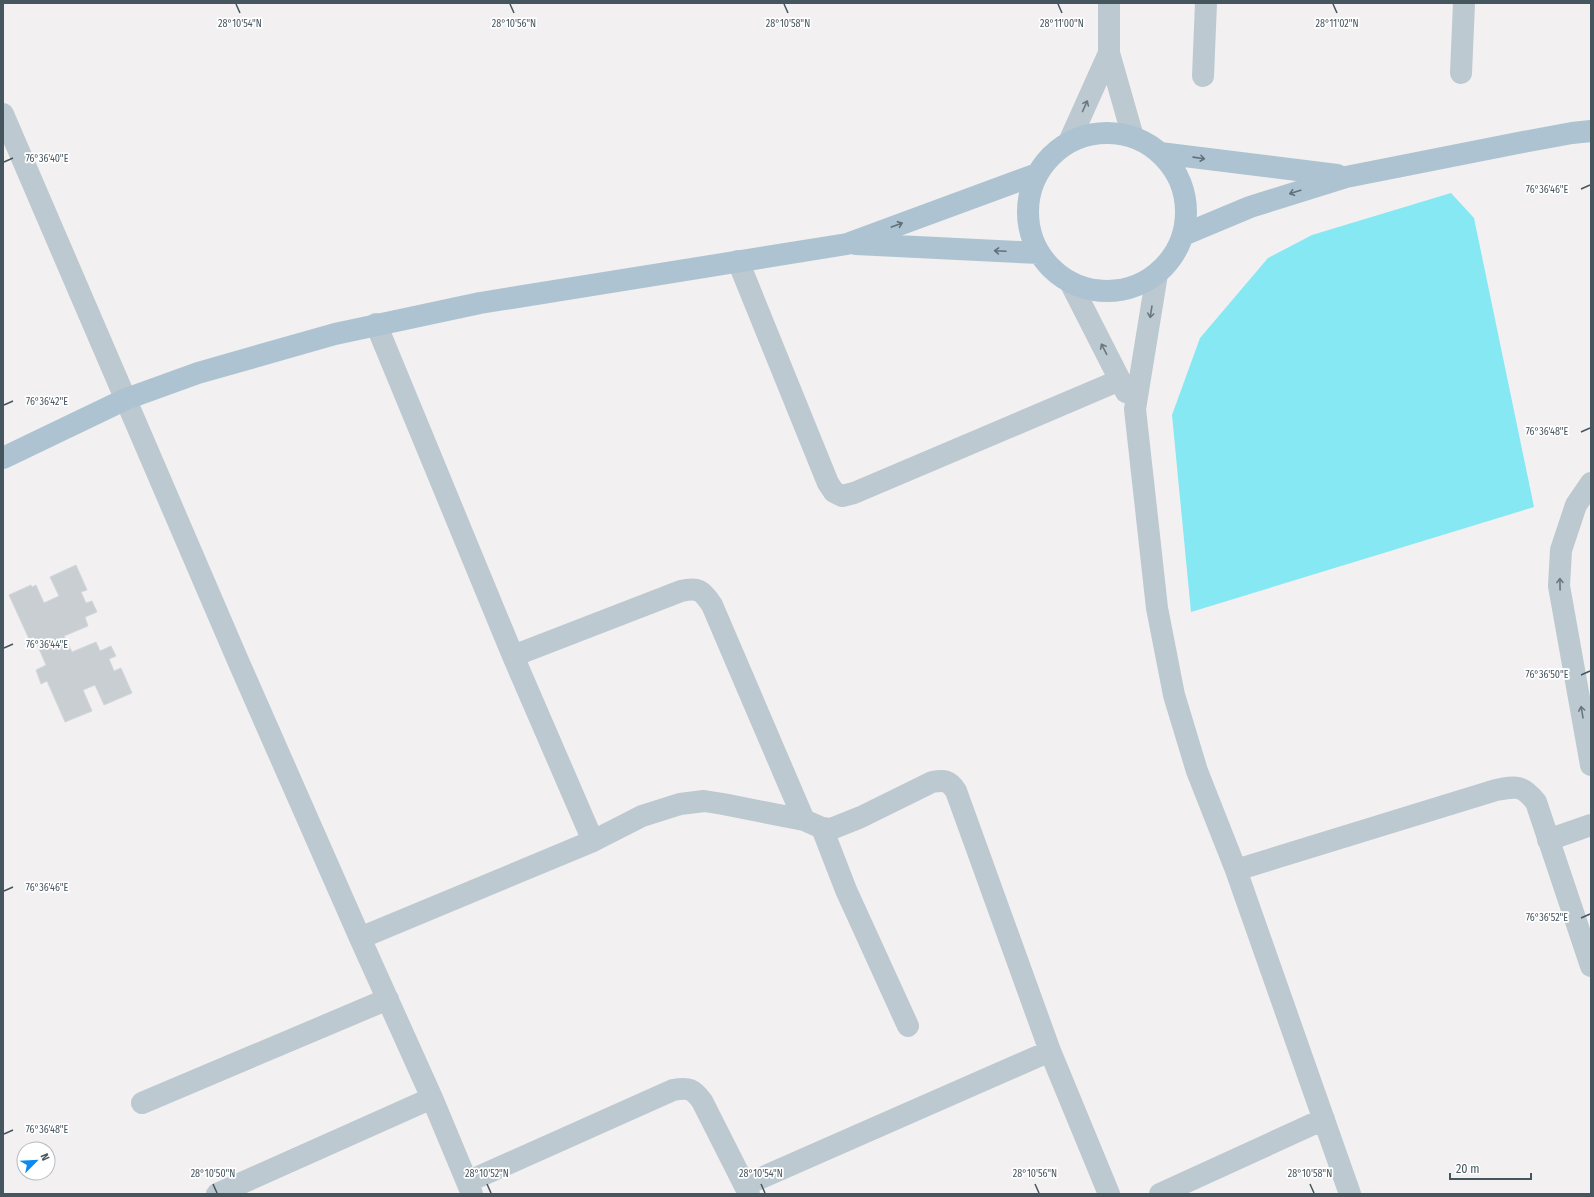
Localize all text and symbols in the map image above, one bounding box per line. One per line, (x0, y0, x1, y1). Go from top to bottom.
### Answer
text: 28°10'54"N (218, 18, 262, 30)
text: 28°10'56"N (492, 18, 536, 30)
text: 28°10'58"N (766, 18, 810, 30)
text: 28°11'00"N (1040, 18, 1084, 30)
text: 28°11'02"N (1315, 18, 1359, 30)
one-way arrow (1082, 101, 1089, 113)
text: 76°36'40"E (26, 153, 69, 165)
one-way arrow (1192, 154, 1205, 162)
text: 76°36'46"E (1526, 184, 1568, 196)
one-way arrow (1289, 189, 1302, 196)
one-way arrow (890, 221, 902, 229)
one-way arrow (994, 247, 1007, 255)
one-way arrow (1147, 305, 1155, 318)
one-way arrow (1100, 344, 1108, 356)
text: 76°36'42"E (26, 396, 68, 408)
text: 76°36'48"E (1526, 426, 1569, 438)
one-way arrow (1556, 578, 1563, 591)
text: 76°36'44"E (26, 639, 68, 651)
text: 76°36'50"E (1526, 669, 1569, 681)
one-way arrow (1577, 706, 1585, 719)
text: 76°36'46"E (26, 882, 68, 894)
text: 76°36'52"E (1526, 912, 1568, 924)
text: 76°36'48"E (26, 1124, 69, 1136)
north arrow (16, 1141, 56, 1181)
text: N (37, 1151, 52, 1163)
scale bar (1450, 1155, 1531, 1181)
text: 20 m (1456, 1162, 1480, 1176)
text: 28°10'50"N (191, 1168, 235, 1180)
text: 28°10'52"N (465, 1168, 509, 1180)
text: 28°10'54"N (739, 1168, 783, 1180)
text: 28°10'56"N (1013, 1168, 1057, 1180)
text: 28°10'58"N (1288, 1168, 1332, 1180)

